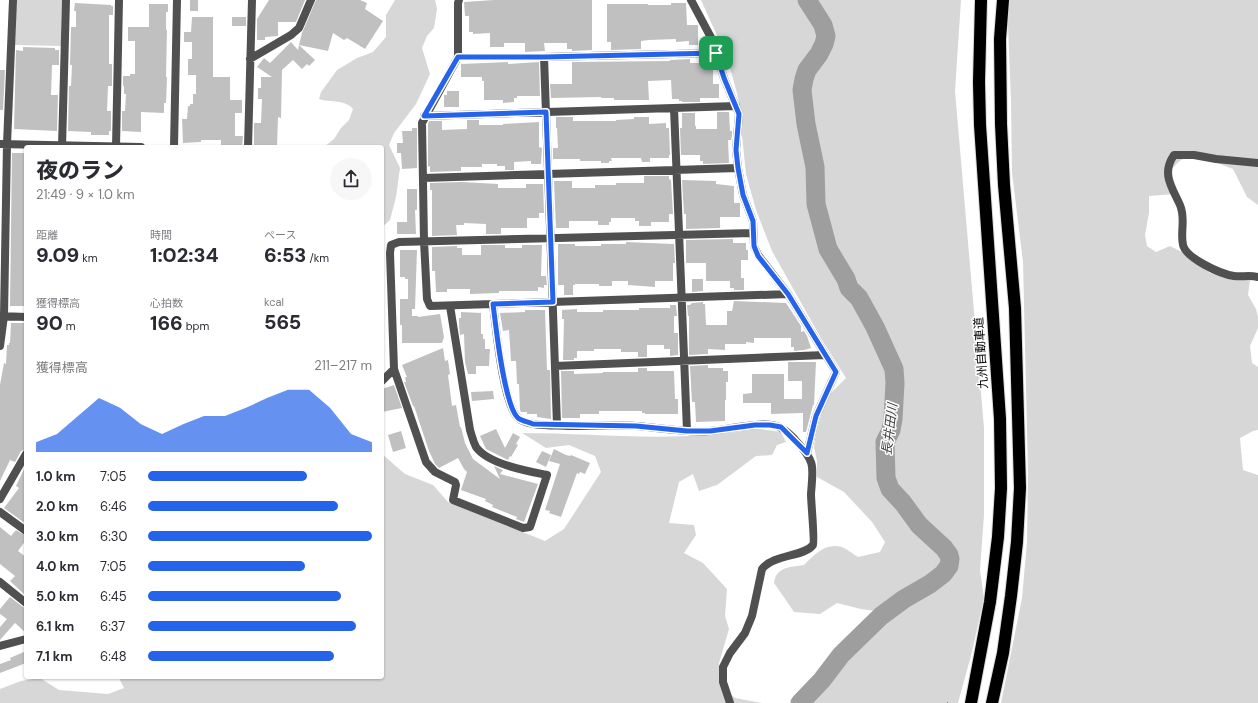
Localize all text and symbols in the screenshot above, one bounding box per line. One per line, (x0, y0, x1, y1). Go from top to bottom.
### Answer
pin (699, 36, 733, 70)
icon: arrive (705, 42, 727, 64)
text: 夜のラン (36, 156, 124, 185)
button: share (330, 158, 372, 200)
text: 21:49 · 9 × 1.0 km (36, 186, 135, 203)
text: 距離 (36, 228, 58, 242)
text: 時間 (150, 228, 172, 242)
text: ペース (264, 228, 296, 242)
text: 9.09 (36, 242, 79, 268)
text: 1:02:34 (150, 242, 219, 268)
text: 6:53 (264, 242, 306, 268)
text: km (79, 251, 98, 265)
text: /km (306, 251, 329, 265)
text: kcal (264, 295, 284, 309)
text: 獲得標高 (36, 296, 80, 310)
text: 心拍数 (150, 296, 183, 310)
text: 565 (264, 309, 301, 335)
text: 90 (36, 310, 63, 336)
text: 166 (150, 310, 183, 336)
street label: 九州自動車道 (971, 317, 991, 389)
text: m (63, 319, 76, 333)
text: bpm (183, 319, 209, 333)
text: 211–217 m (314, 357, 372, 374)
text: 獲得標高 (36, 359, 88, 376)
water label: 長井田川 (878, 400, 901, 456)
text: 1.0 km (36, 468, 75, 485)
text: 7:05 (100, 468, 126, 485)
text: 2.0 km (36, 498, 78, 515)
text: 6:46 (100, 498, 127, 515)
text: 3.0 km (36, 528, 79, 545)
text: 6:30 (100, 528, 127, 545)
text: 4.0 km (36, 558, 79, 575)
text: 7:05 (100, 558, 126, 575)
text: 5.0 km (36, 588, 79, 605)
text: 6:45 (100, 588, 127, 605)
text: 6.1 km (36, 618, 74, 635)
text: 6:37 (100, 618, 125, 635)
text: 7.1 km (36, 648, 73, 665)
text: 6:48 (100, 648, 127, 665)

